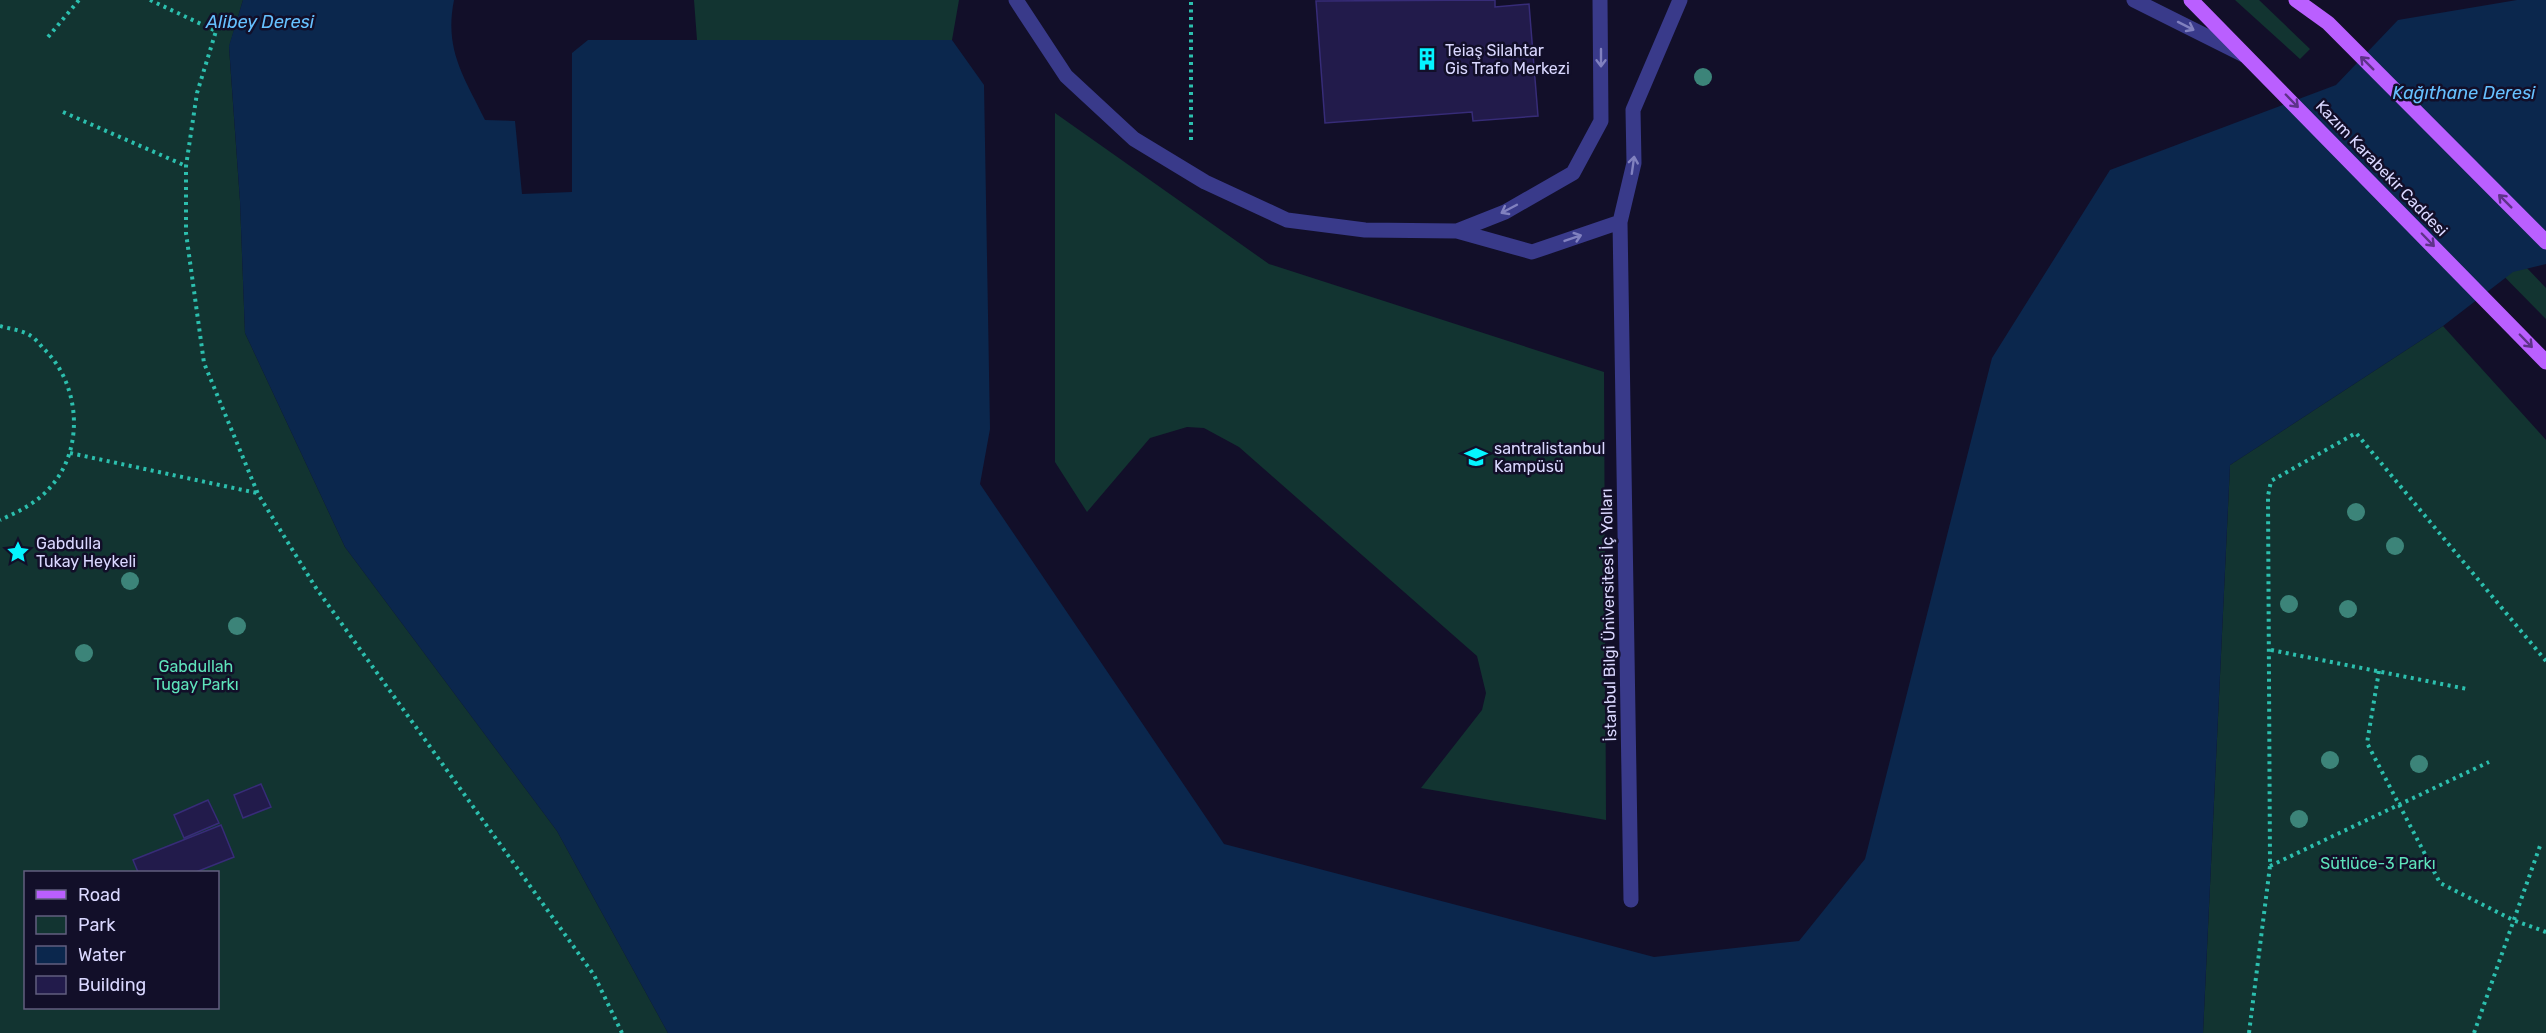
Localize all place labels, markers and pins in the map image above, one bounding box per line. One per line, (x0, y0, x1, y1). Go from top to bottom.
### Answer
place label: Teiaş Silahtar Gis Trafo Merkezi (1445, 41, 1570, 78)
building icon: Teiaş Silahtar Gis Trafo Merkezi (1414, 46, 1440, 72)
place label: santralistanbul Kampüsü (1494, 439, 1605, 476)
school or university icon: santralistanbul Kampüsü (1463, 444, 1489, 470)
place label: Gabdulla Tukay Heykeli (36, 534, 136, 571)
place icon: Gabdulla Tukay Heykeli (5, 539, 31, 565)

